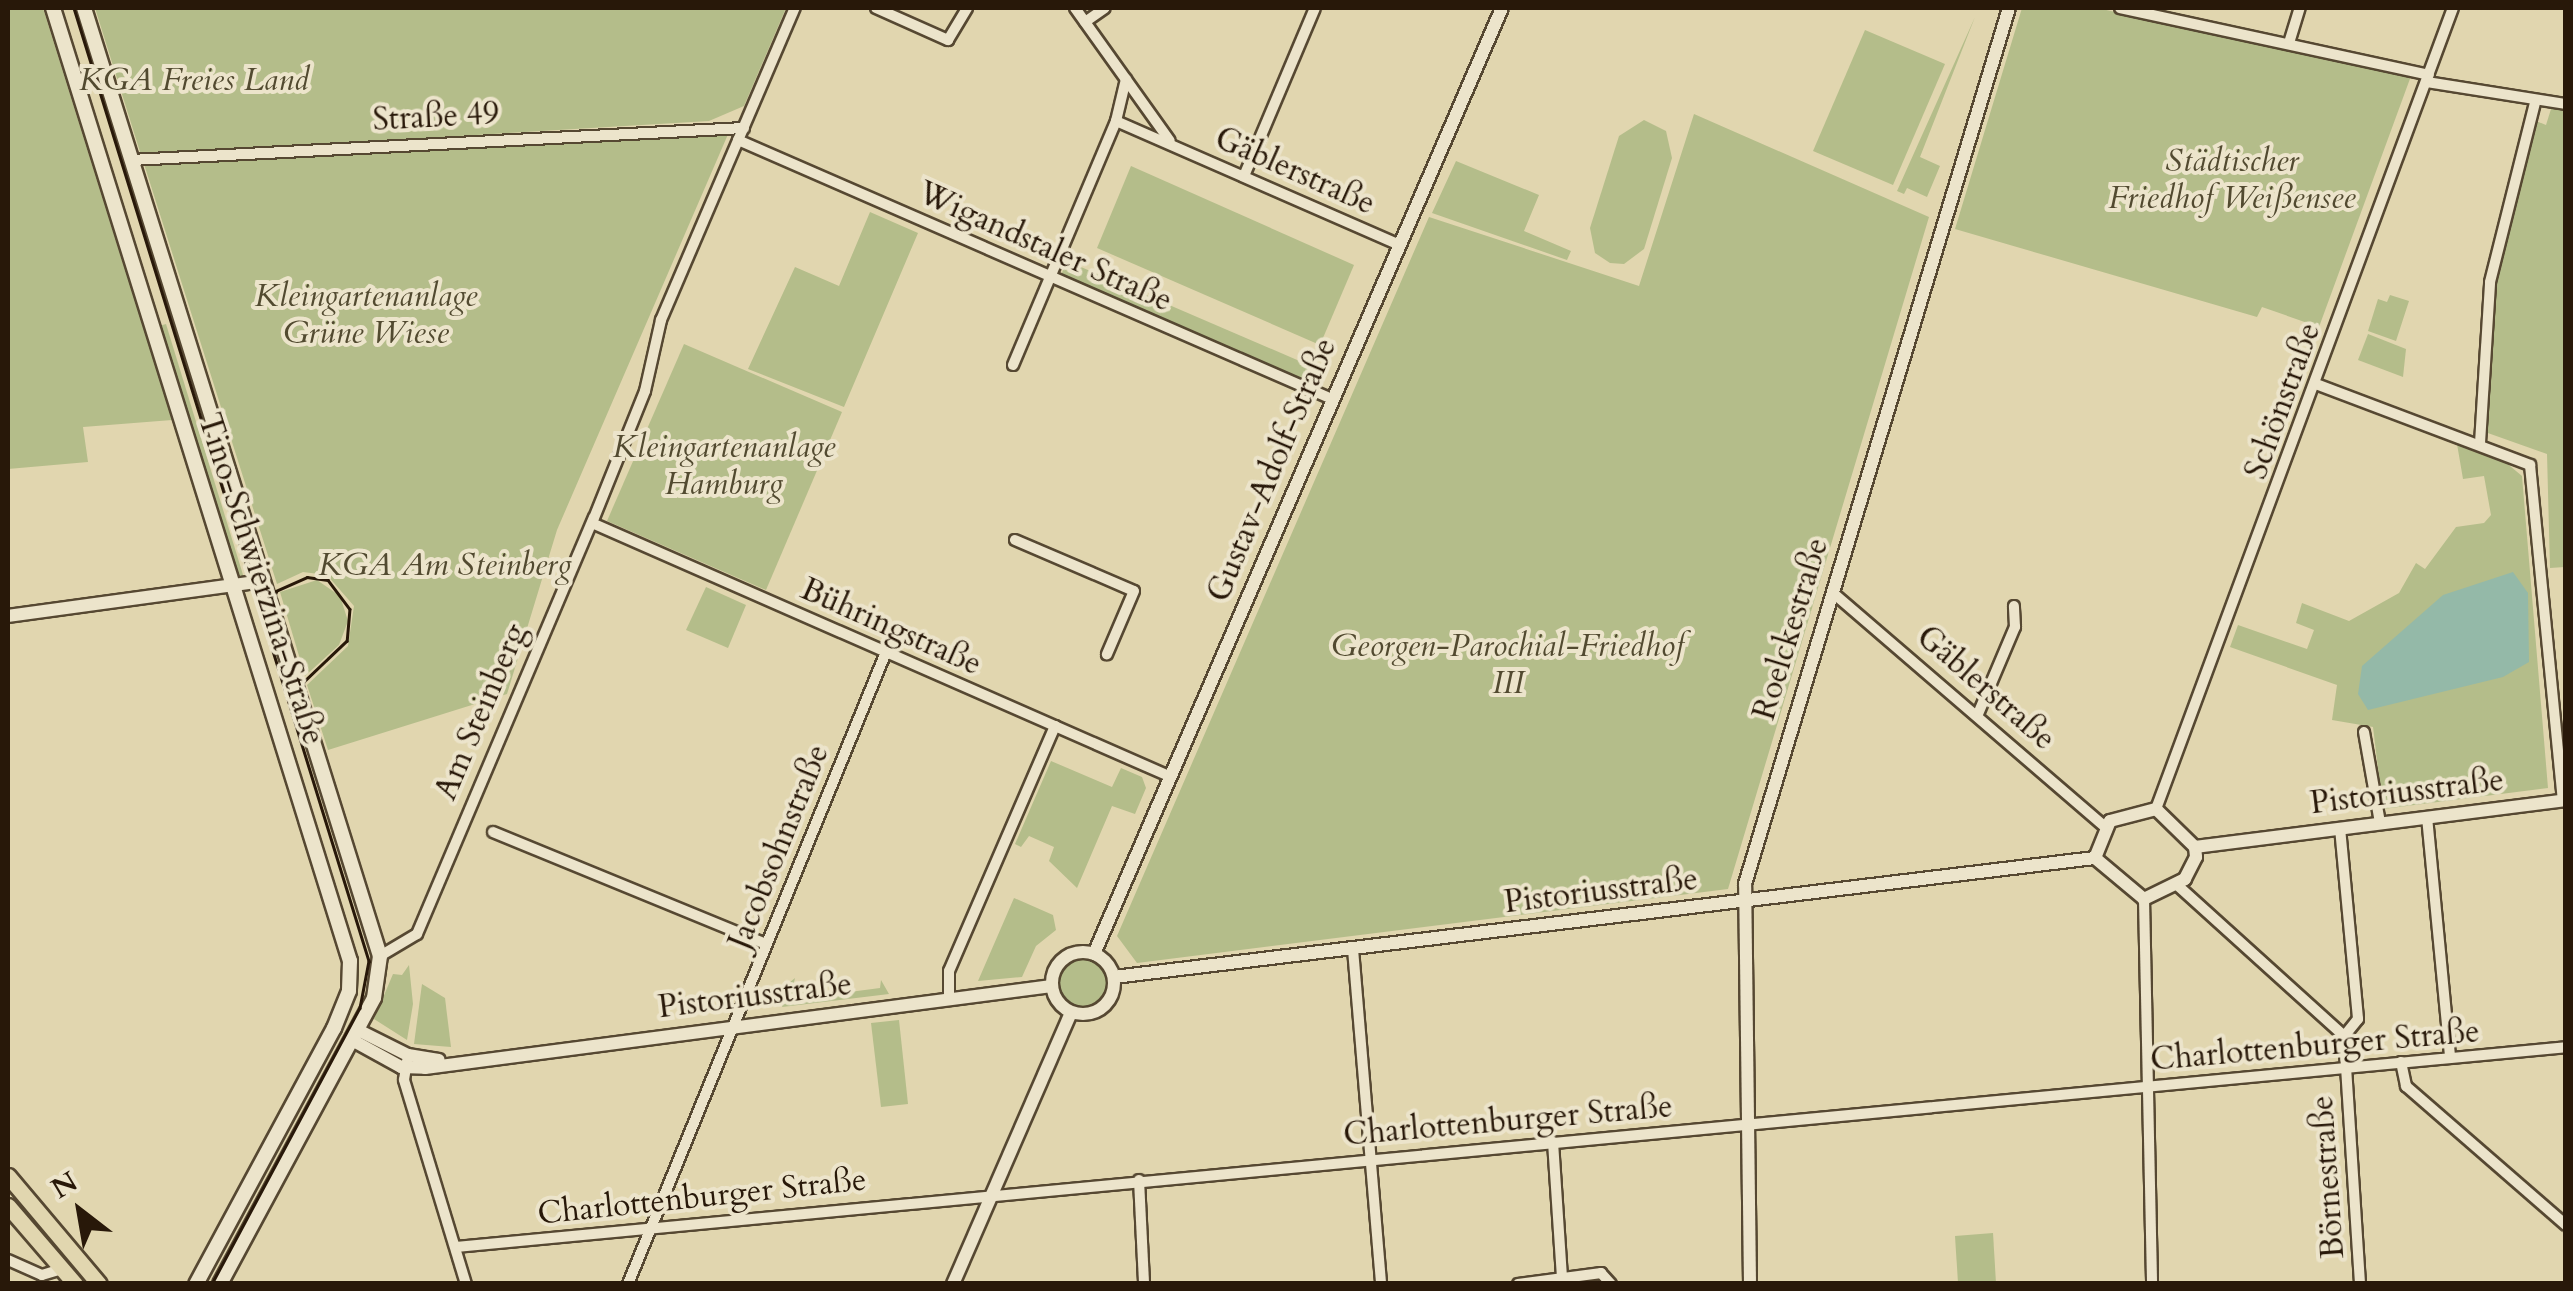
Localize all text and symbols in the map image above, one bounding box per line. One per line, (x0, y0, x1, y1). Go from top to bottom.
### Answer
park label: KGA Freies Land (79, 61, 309, 99)
street label: Straße 49 (372, 95, 500, 139)
street label: Gäblerstraße (1209, 119, 1381, 223)
park label: Städtischer Friedhof Weißensee (2108, 143, 2356, 218)
street label: Wigandstaler Straße (912, 174, 1178, 320)
park label: Kleingartenanlage Grüne Wiese (255, 278, 477, 353)
street label: Schönstraße (2237, 318, 2329, 484)
street label: Gustav-Adolf-Straße (1199, 332, 1345, 608)
street label: Tino-Schwierzina-Straße (189, 408, 333, 750)
park label: Kleingartenanlage Hamburg (613, 429, 835, 504)
street label: Roelckestraße (1745, 533, 1837, 725)
park label: KGA Am Steinberg (318, 546, 572, 584)
street label: Bühringstraße (795, 570, 987, 684)
street label: Gäblerstraße (1909, 617, 2063, 759)
street label: Am Steinberg (427, 618, 535, 806)
park label: Georgen-Parochial-Friedhof III (1331, 628, 1685, 703)
street label: Jacobsohnstraße (720, 739, 838, 955)
street label: Pistoriusstraße (2308, 761, 2506, 823)
street label: Pistoriusstraße (1502, 860, 1700, 922)
street label: Pistoriusstraße (656, 965, 854, 1027)
street label: Charlottenburger Straße (2149, 1012, 2481, 1080)
street label: Charlottenburger Straße (1342, 1087, 1674, 1155)
street label: Börnestraße (2303, 1094, 2353, 1260)
north arrow (30, 1161, 130, 1261)
street label: Charlottenburger Straße (536, 1161, 868, 1233)
text: N (44, 1163, 85, 1208)

